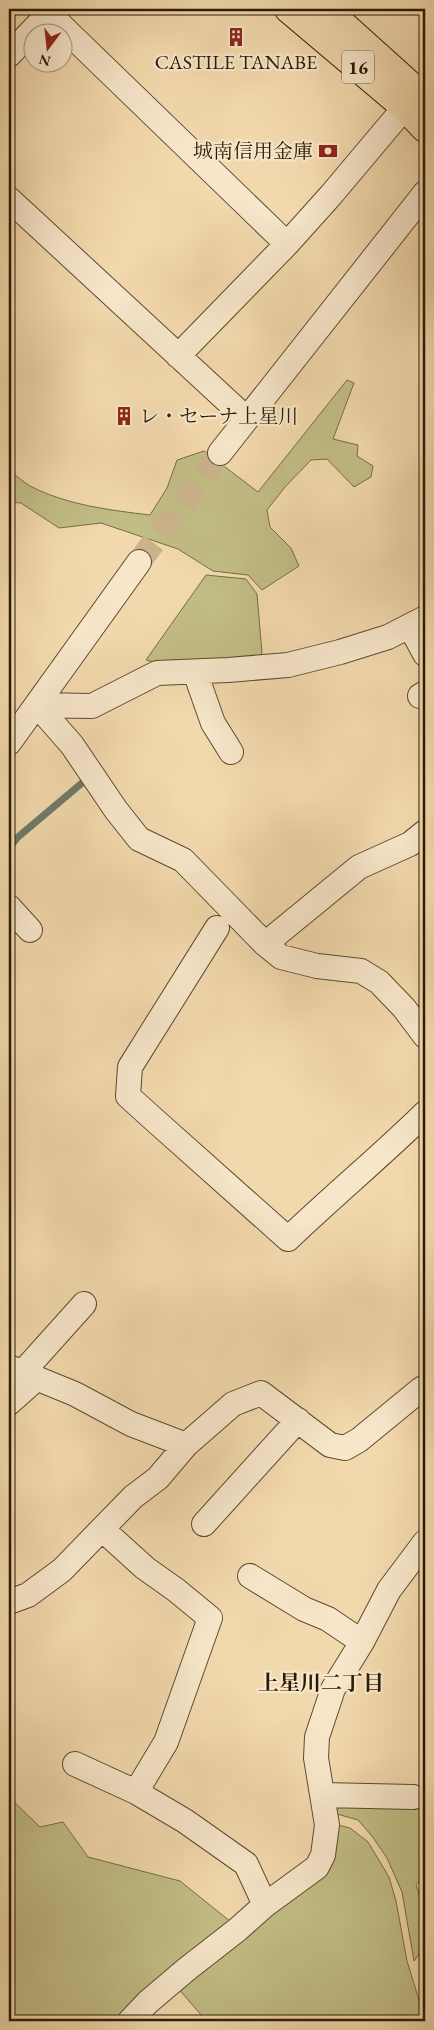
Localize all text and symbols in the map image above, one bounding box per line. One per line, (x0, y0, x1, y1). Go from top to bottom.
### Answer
north arrow (22, 22, 72, 72)
building icon: CASTILE TANABE (225, 26, 247, 48)
place label: CASTILE TANABE (155, 49, 317, 75)
text: N (36, 50, 52, 71)
road number: 16 (342, 51, 374, 84)
place label: 城南信用金庫 (193, 138, 313, 164)
bank icon: 城南信用金庫 (317, 140, 339, 162)
place label: レ・セーナ上星川 (139, 403, 298, 429)
building icon: レ・セーナ上星川 (113, 405, 135, 427)
district label: 上星川二丁目 (258, 1669, 384, 1696)

